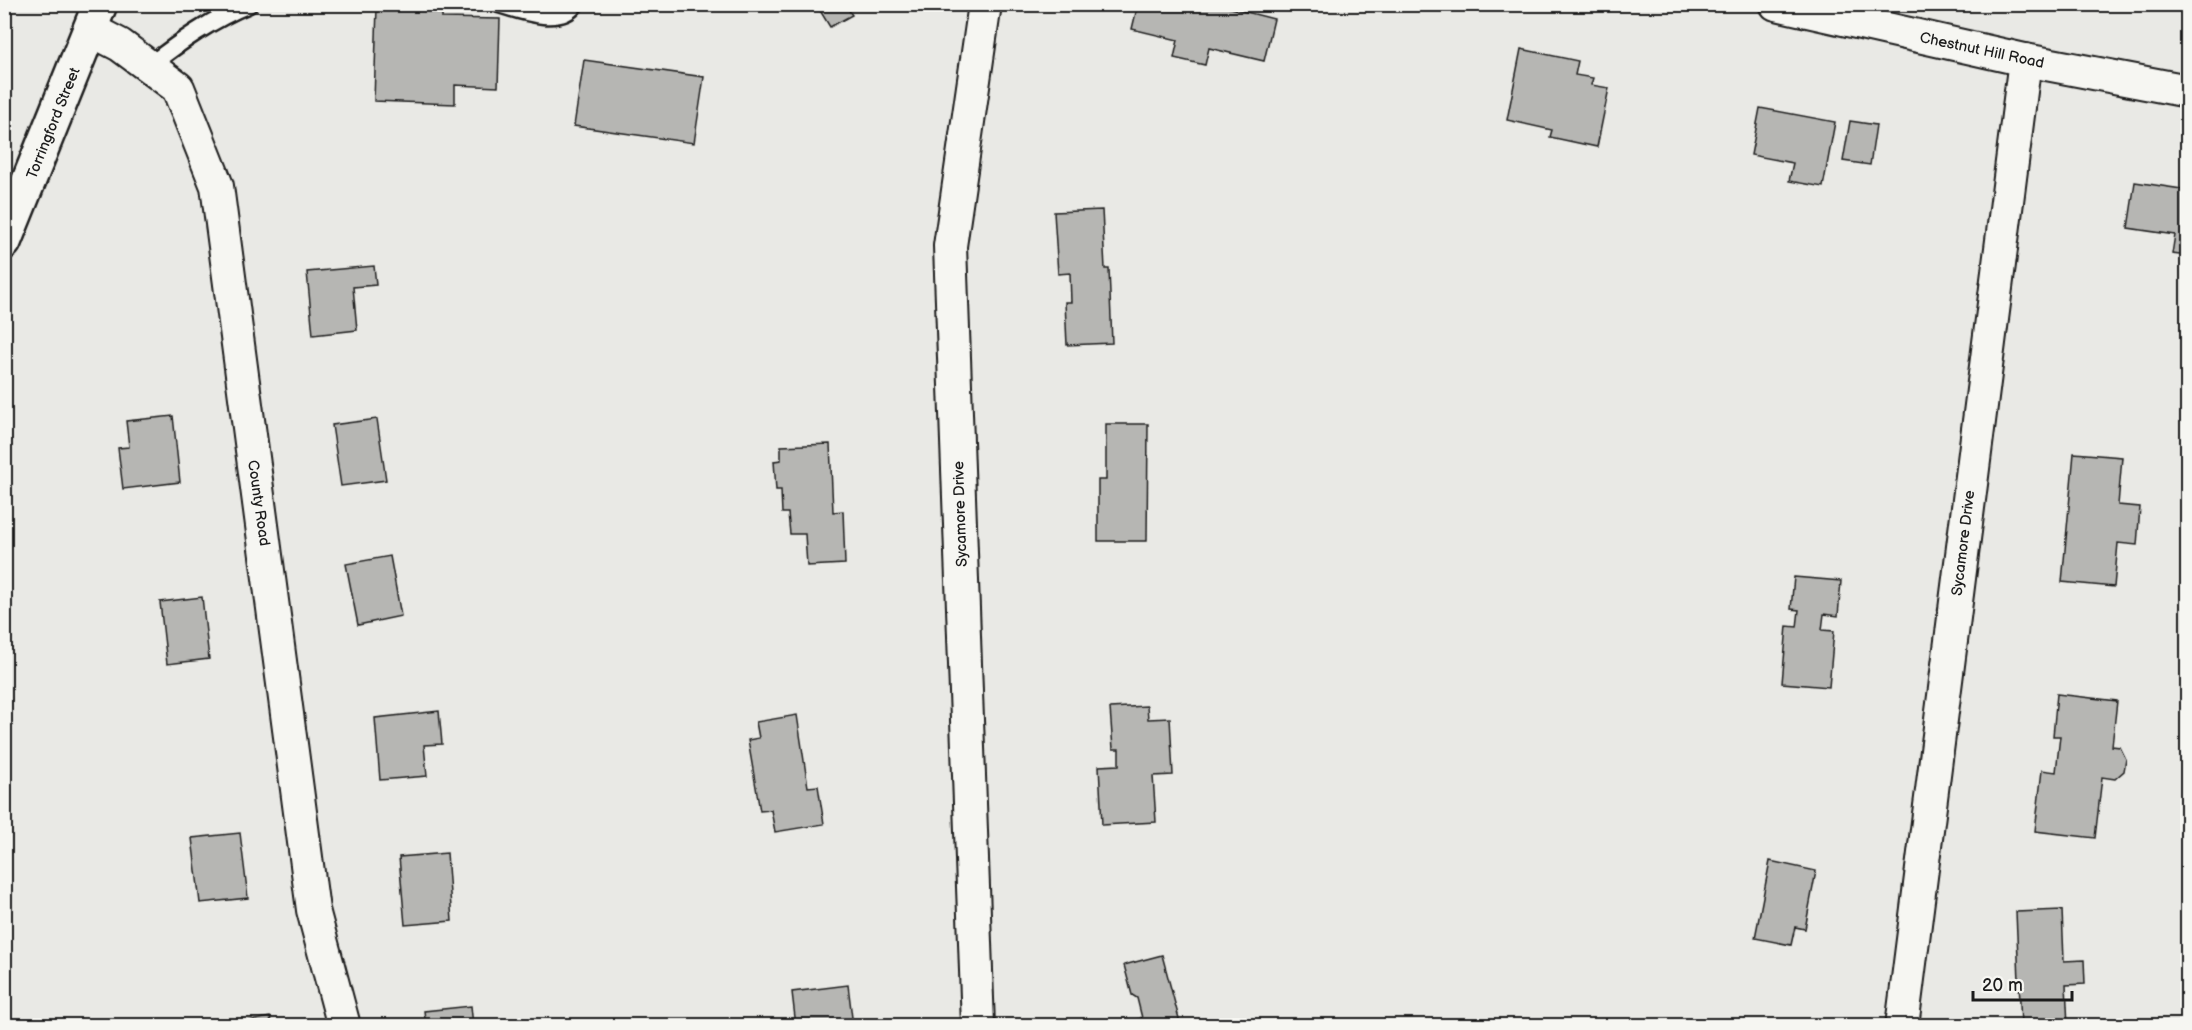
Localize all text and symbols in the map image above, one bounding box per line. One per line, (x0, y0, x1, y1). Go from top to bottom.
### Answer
street label: Chestnut Hill Road (1918, 28, 2046, 73)
street label: Torringford Street (22, 64, 85, 182)
street label: County Road (243, 459, 274, 547)
street label: Sycamore Drive (949, 460, 972, 567)
street label: Sycamore Drive (1948, 489, 1979, 597)
scale bar (1973, 964, 2072, 1002)
text: 20 m (1982, 975, 2023, 996)

